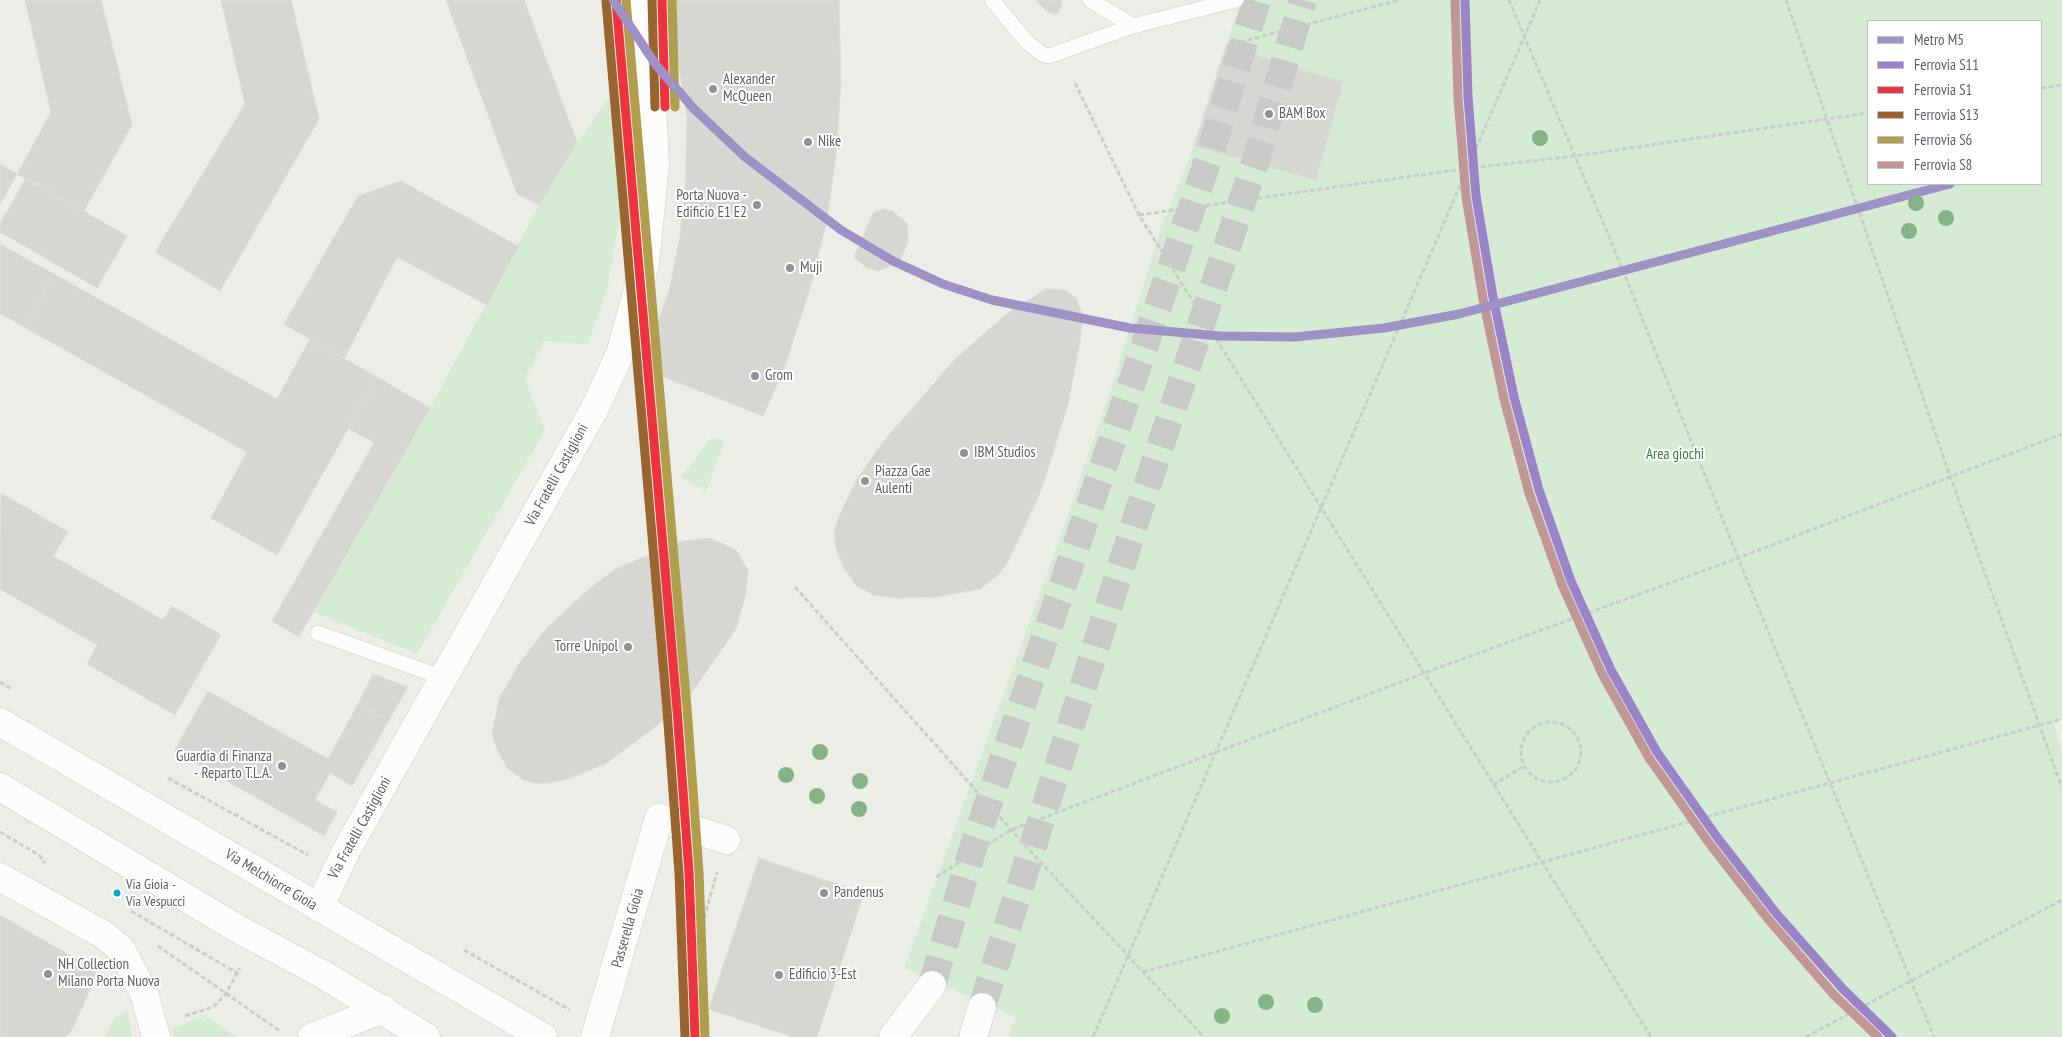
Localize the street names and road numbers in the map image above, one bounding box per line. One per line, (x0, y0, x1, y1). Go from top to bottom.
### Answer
street label: Via Fratelli Castiglioni (521, 421, 593, 529)
street label: Via Fratelli Castiglioni (324, 774, 396, 882)
street label: Via Melchiorre Gioia (222, 845, 320, 915)
street label: Passerella Gioia (608, 886, 648, 970)

